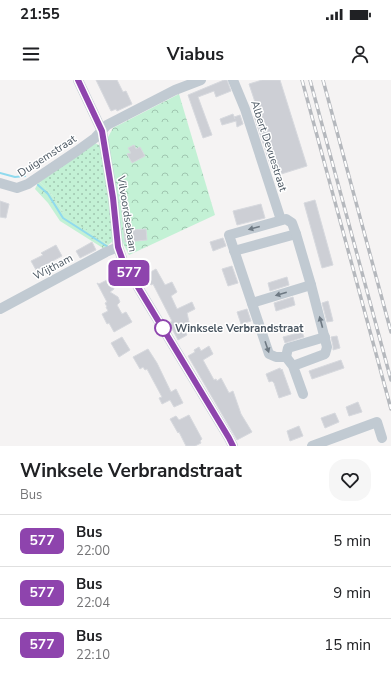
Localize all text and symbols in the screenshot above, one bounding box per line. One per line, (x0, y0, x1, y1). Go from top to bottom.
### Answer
text: 21:55 (20, 4, 60, 24)
text: Viabus (167, 42, 224, 66)
icon: menu (20, 43, 42, 65)
icon: person (349, 43, 371, 65)
street label: Albert Devuestraat (247, 99, 291, 193)
street label: Duigemstraat (15, 131, 79, 181)
street label: Vilvoordsebaan (113, 174, 140, 253)
one-way arrow (247, 225, 259, 231)
street label: Wijtham (31, 250, 75, 284)
line badge: 577 (106, 260, 152, 286)
text: 577 (116, 263, 142, 282)
one-way arrow (275, 291, 287, 297)
one-way arrow (318, 316, 324, 328)
marker: Winksele Verbrandstraat (154, 319, 172, 337)
place label: Winksele Verbrandstraat (175, 321, 304, 336)
one-way arrow (264, 341, 270, 353)
text: Winksele Verbrandstraat (20, 458, 242, 484)
button: heart (329, 459, 371, 501)
text: Bus (20, 486, 42, 504)
text: Bus (76, 522, 102, 542)
text: 577 (29, 531, 55, 550)
text: 5 min (333, 531, 371, 551)
text: 22:00 (76, 542, 110, 560)
text: Bus (76, 574, 102, 594)
text: 577 (29, 583, 55, 602)
text: 9 min (333, 583, 371, 603)
text: 22:04 (76, 594, 110, 612)
text: Bus (76, 626, 102, 646)
text: 577 (29, 635, 55, 654)
text: 15 min (324, 635, 371, 655)
text: 22:10 (76, 646, 110, 664)

